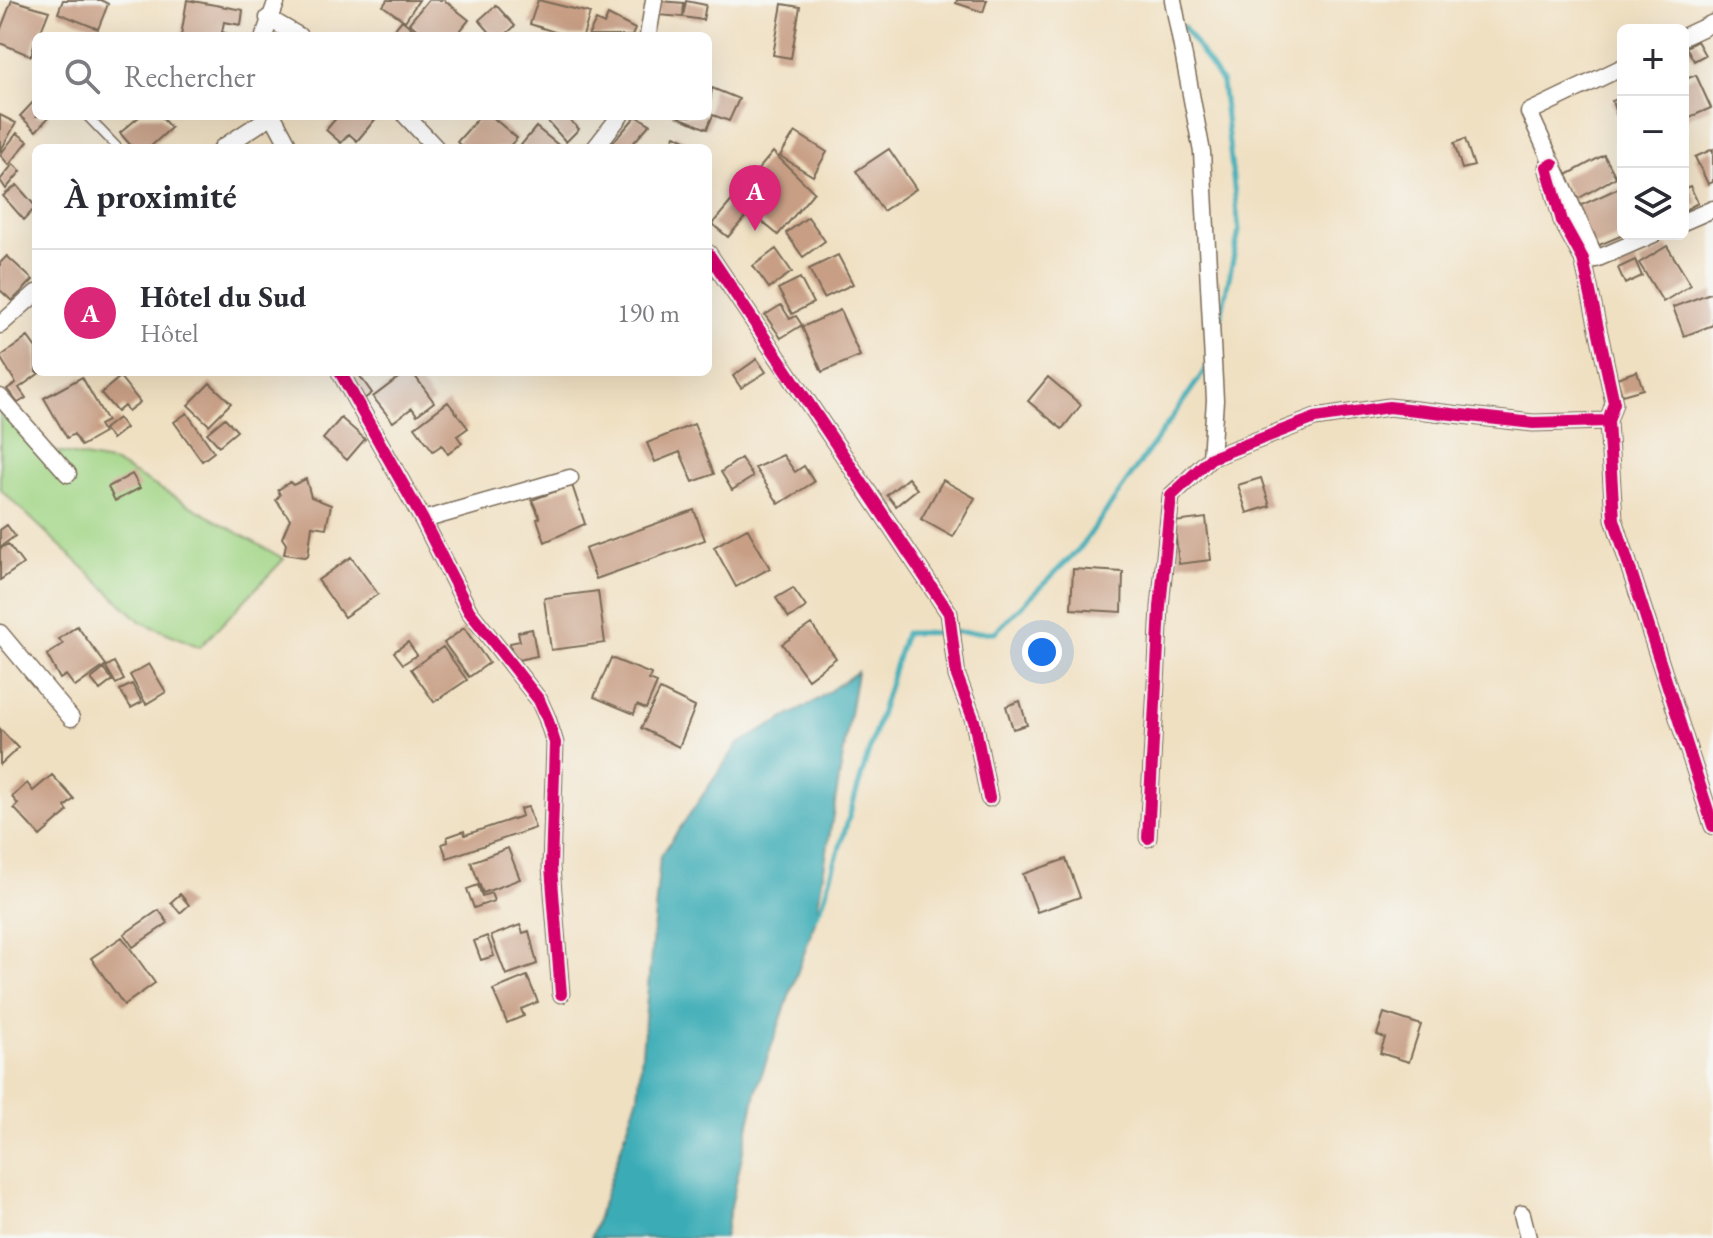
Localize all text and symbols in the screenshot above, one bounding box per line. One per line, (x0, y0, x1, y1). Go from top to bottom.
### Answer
map controls (1617, 24, 1689, 240)
button: + (1617, 24, 1689, 96)
search box (32, 32, 712, 120)
icon: search (60, 54, 104, 98)
text: Rechercher (124, 57, 256, 96)
button: − (1617, 96, 1689, 168)
pin: A (729, 165, 781, 231)
button: layers (1617, 168, 1689, 240)
text: À proximité (64, 174, 237, 218)
text: Hôtel du Sud (140, 277, 306, 316)
text: A (81, 296, 99, 330)
text: 190 m (617, 296, 680, 330)
text: Hôtel (140, 316, 198, 350)
your location (1022, 632, 1062, 672)

